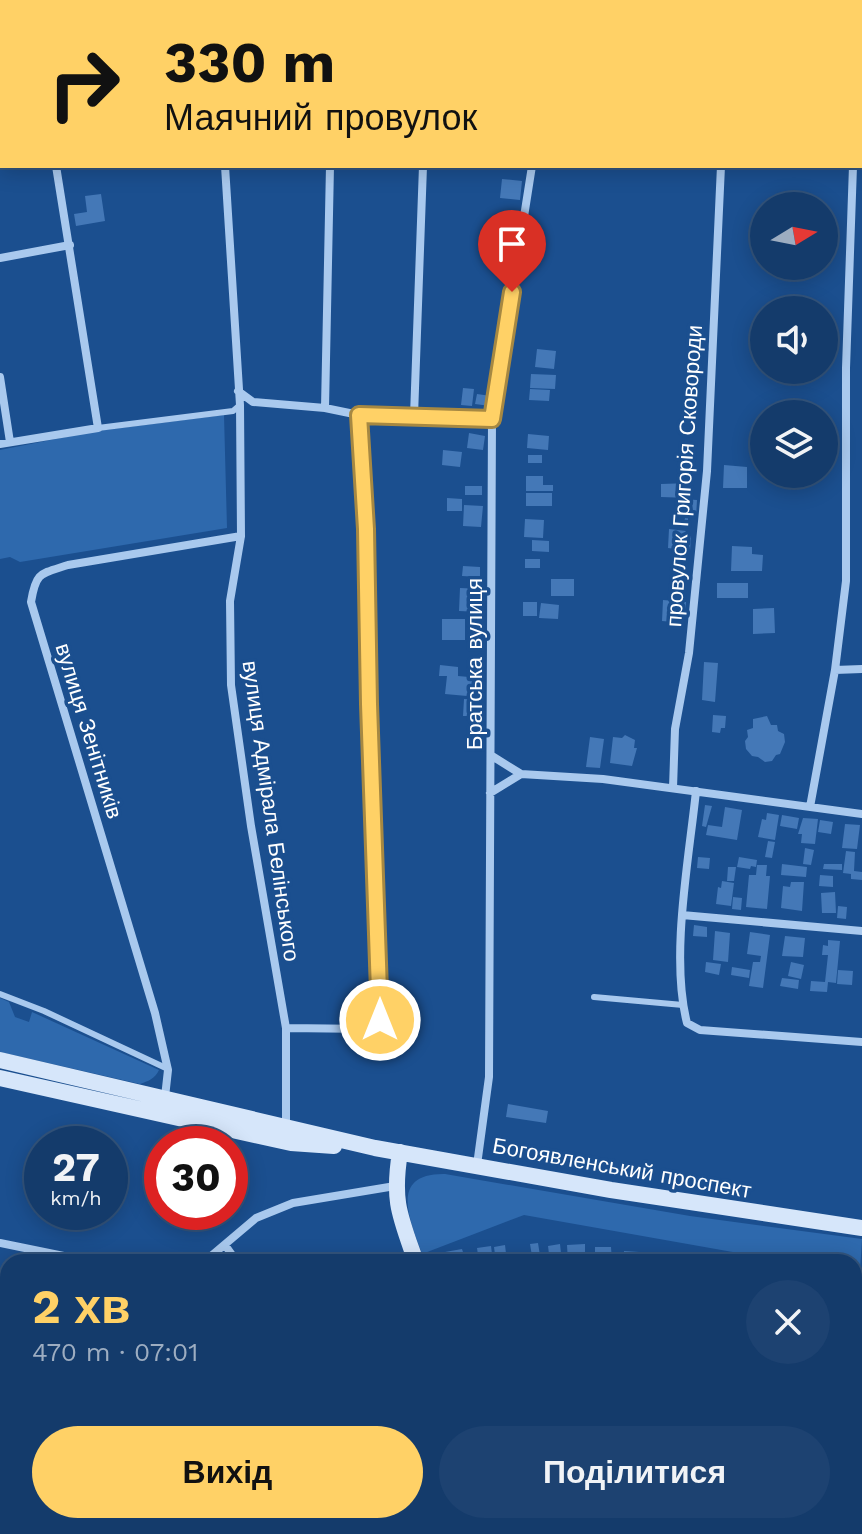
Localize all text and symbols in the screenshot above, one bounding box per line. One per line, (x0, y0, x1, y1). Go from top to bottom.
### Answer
text: 330 m (164, 30, 335, 96)
icon: right (32, 32, 136, 136)
text: Маячний провулок (164, 97, 477, 139)
north arrow (750, 192, 838, 280)
map controls (750, 192, 838, 488)
pin (478, 210, 546, 292)
icon: arrive (490, 222, 534, 266)
button: sound (750, 296, 838, 384)
street label: провулок Григорія Сковороди (661, 324, 707, 628)
button: layers (750, 400, 838, 488)
street label: Братська вулиця (462, 578, 487, 750)
street label: вулиця Зенітників (50, 640, 128, 822)
street label: вулиця Адмірала Белінського (237, 659, 305, 963)
position arrow (338, 978, 422, 1062)
speed limit sign: 30 (144, 1126, 248, 1230)
street label: Богоявленський проспект (491, 1133, 753, 1203)
text: 27 (52, 1144, 100, 1191)
text: km/h (50, 1186, 102, 1210)
text: 2 хв (32, 1278, 131, 1335)
button: close (746, 1280, 830, 1364)
text: 470 m · 07:01 (32, 1337, 198, 1367)
button: Вихід (32, 1426, 423, 1518)
button: Поділитися (439, 1426, 830, 1518)

